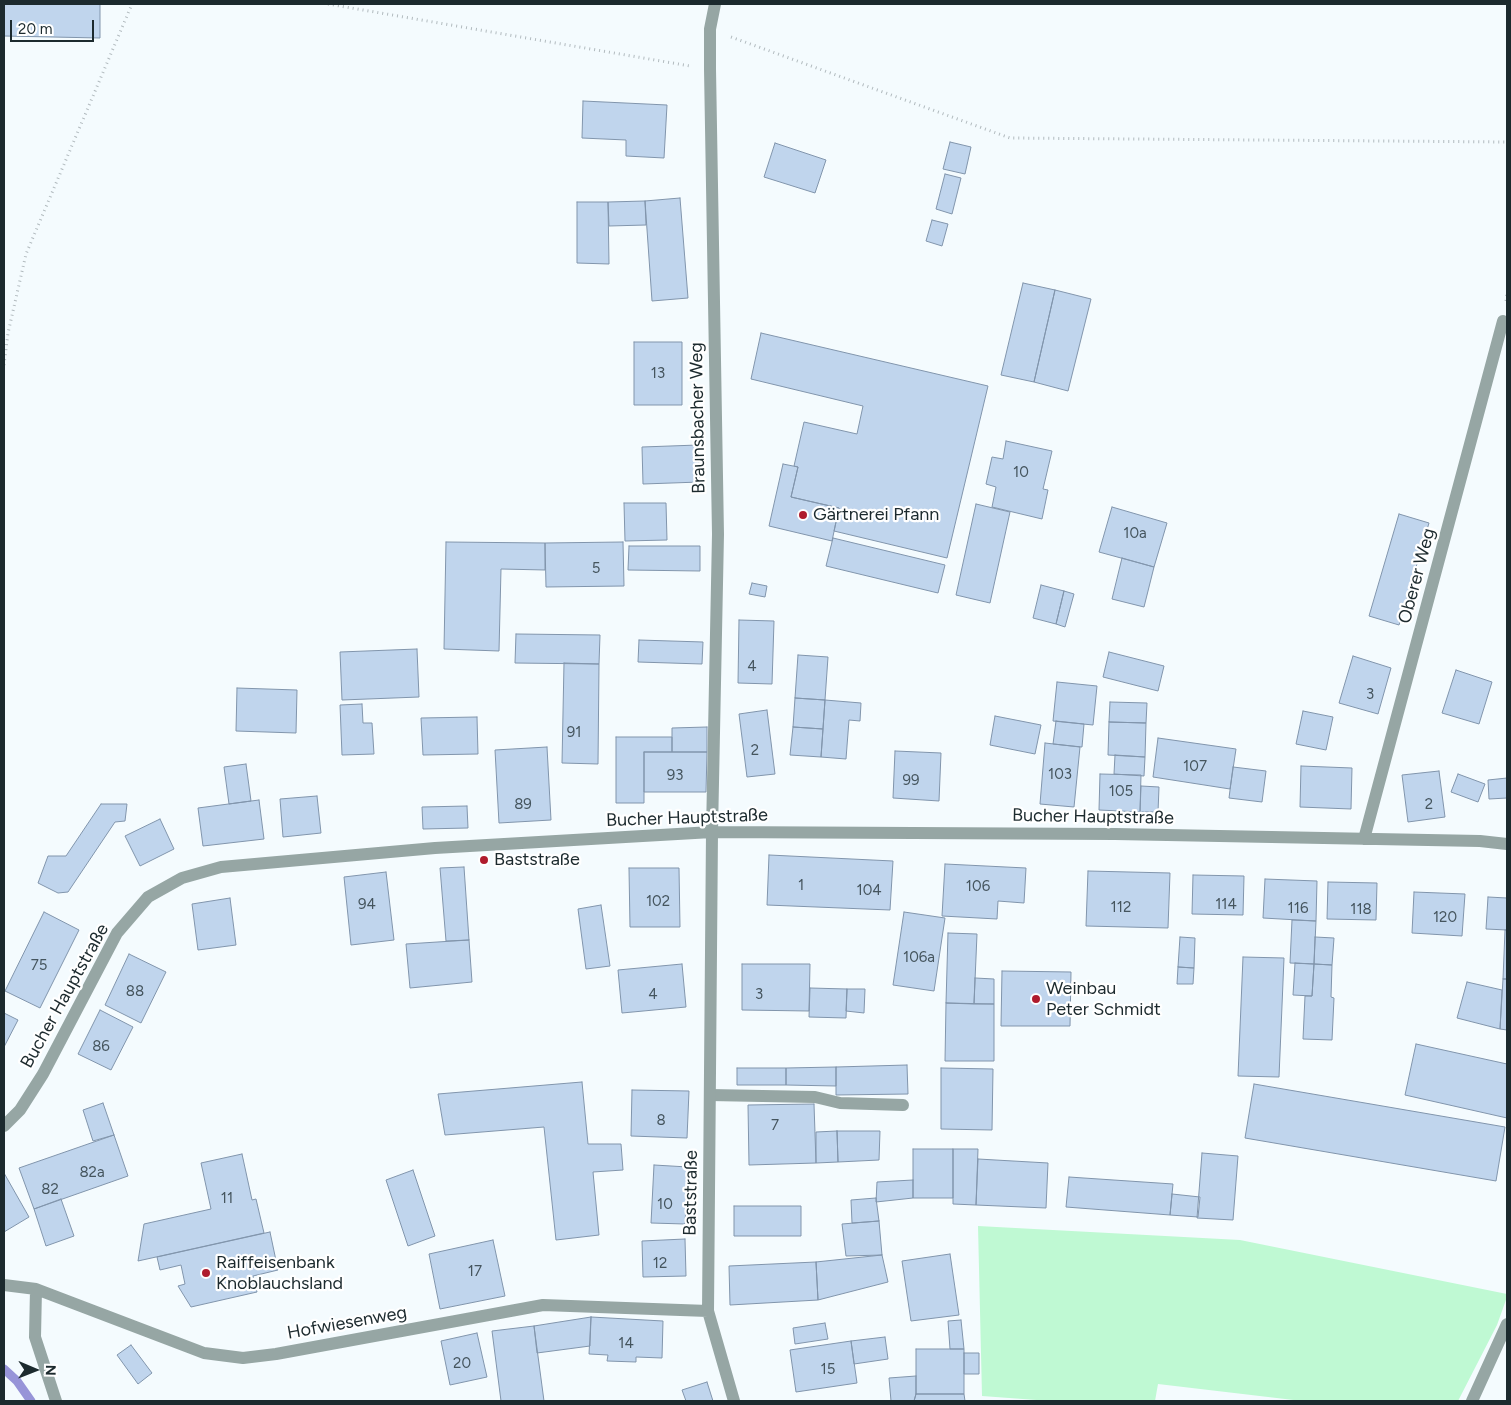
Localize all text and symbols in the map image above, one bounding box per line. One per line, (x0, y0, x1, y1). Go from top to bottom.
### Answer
scale bar (12, 10, 96, 42)
text: 20 m (18, 20, 52, 38)
street label: Braunsbacher Weg (686, 342, 710, 494)
house number: 13 (651, 365, 665, 383)
house number: 10 (1013, 464, 1029, 482)
place label: Gärtnerei Pfann (813, 504, 939, 526)
marker: Gärtnerei Pfann (797, 509, 809, 521)
house number: 10a (1123, 525, 1147, 543)
street label: Oberer Weg (1394, 526, 1440, 626)
house number: 5 (592, 560, 600, 578)
house number: 4 (747, 658, 757, 676)
house number: 3 (1366, 686, 1374, 704)
house number: 91 (567, 724, 581, 742)
house number: 2 (751, 742, 759, 760)
house number: 107 (1183, 758, 1207, 776)
house number: 103 (1048, 766, 1072, 784)
house number: 93 (667, 767, 683, 785)
house number: 99 (903, 772, 919, 790)
house number: 105 (1109, 783, 1133, 801)
house number: 89 (514, 796, 532, 814)
house number: 2 (1425, 796, 1433, 814)
street label: Bucher Hauptstraße (606, 804, 768, 832)
street label: Bucher Hauptstraße (1012, 805, 1174, 829)
place label: Baststraße (494, 849, 580, 871)
marker: Baststraße (478, 854, 490, 866)
house number: 1 (798, 877, 804, 895)
house number: 106 (966, 878, 990, 896)
house number: 104 (856, 882, 882, 900)
house number: 102 (646, 893, 670, 911)
house number: 94 (358, 896, 376, 914)
house number: 114 (1215, 896, 1237, 914)
house number: 112 (1111, 899, 1131, 917)
house number: 116 (1288, 900, 1308, 918)
house number: 118 (1350, 901, 1372, 919)
house number: 120 (1433, 909, 1457, 927)
street label: Bucher Hauptstraße (16, 920, 114, 1072)
house number: 106a (903, 949, 935, 967)
house number: 75 (31, 957, 47, 975)
place label: Weinbau Peter Schmidt (1046, 978, 1161, 1021)
house number: 88 (126, 983, 144, 1001)
house number: 4 (648, 986, 658, 1004)
house number: 3 (755, 986, 763, 1004)
marker: Weinbau Peter Schmidt (1030, 993, 1042, 1005)
house number: 86 (92, 1038, 110, 1056)
house number: 8 (656, 1112, 666, 1130)
house number: 7 (771, 1117, 779, 1135)
street label: Baststraße (679, 1150, 703, 1236)
house number: 82a (79, 1164, 105, 1182)
house number: 82 (41, 1181, 59, 1199)
house number: 11 (221, 1190, 233, 1208)
house number: 10 (657, 1196, 673, 1214)
place label: Raiffeisenbank Knoblauchsland (216, 1252, 343, 1294)
house number: 12 (653, 1255, 667, 1273)
house number: 17 (468, 1263, 482, 1281)
marker: Raiffeisenbank Knoblauchsland (200, 1267, 212, 1279)
street label: Hofwiesenweg (285, 1302, 409, 1344)
house number: 14 (618, 1335, 634, 1353)
north arrow (10, 1345, 60, 1395)
house number: 20 (453, 1355, 471, 1373)
house number: 15 (821, 1361, 835, 1379)
text: N (42, 1365, 59, 1376)

